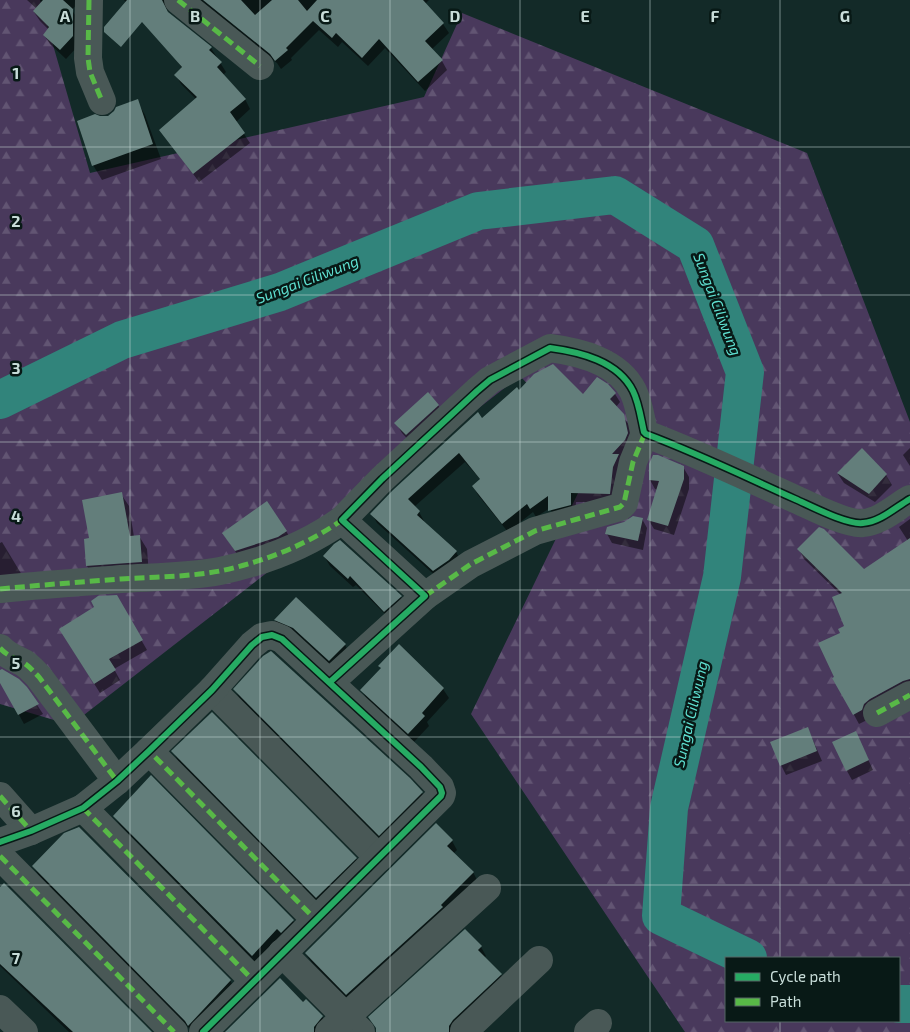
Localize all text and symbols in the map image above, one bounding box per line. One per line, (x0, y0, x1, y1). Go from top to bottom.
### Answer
text: A (60, 6, 71, 25)
text: B (190, 6, 200, 25)
text: C (320, 6, 330, 25)
text: D (450, 6, 461, 25)
text: E (580, 6, 590, 25)
text: F (711, 6, 720, 25)
text: G (840, 6, 850, 25)
text: 1 (13, 63, 19, 82)
text: 2 (11, 211, 21, 230)
water label: Sungai Ciliwung (690, 250, 746, 358)
water label: Sungai Ciliwung (253, 251, 361, 307)
text: 3 (11, 358, 21, 377)
text: 4 (11, 506, 21, 525)
text: 5 (12, 653, 21, 672)
water label: Sungai Ciliwung (669, 659, 711, 769)
text: 6 (11, 801, 21, 820)
text: 7 (12, 948, 21, 967)
legend (725, 957, 900, 1022)
text: Cycle path (770, 967, 841, 985)
text: Path (770, 992, 801, 1010)

